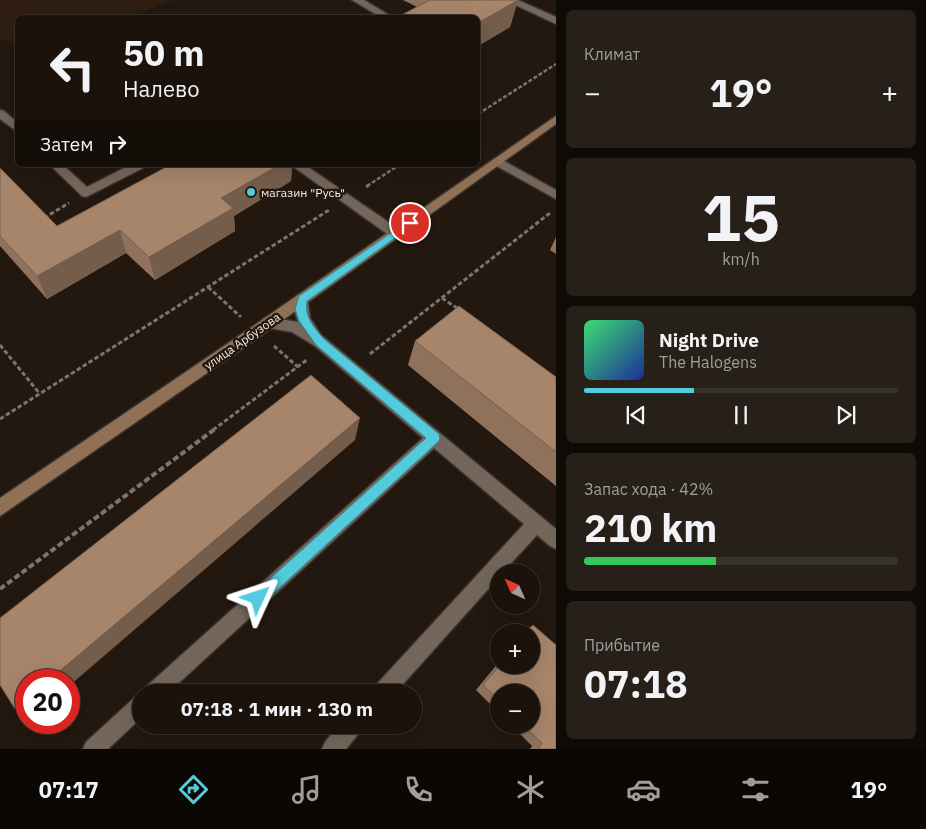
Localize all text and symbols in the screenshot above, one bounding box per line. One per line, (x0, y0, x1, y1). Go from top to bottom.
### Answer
text: 50 m (123, 30, 205, 76)
icon: left (40, 35, 105, 100)
text: Климат (584, 44, 640, 64)
text: 19° (709, 68, 773, 117)
text: Налево (123, 74, 200, 103)
text: − (584, 74, 601, 111)
text: + (881, 74, 898, 111)
icon: right (103, 130, 131, 158)
text: Затем (40, 132, 93, 156)
text: 15 (702, 174, 780, 259)
place label: магазин "Русь" (261, 185, 345, 200)
marker: магазин "Русь" (245, 186, 257, 198)
pin (389, 202, 431, 244)
icon: arrive (396, 209, 424, 237)
text: km/h (722, 249, 760, 269)
street label: улица Арбузова (201, 309, 283, 373)
text: Night Drive (659, 328, 759, 352)
text: The Halogens (659, 352, 757, 372)
icon: previous (622, 401, 650, 429)
icon: pause (727, 401, 755, 429)
icon: next (832, 401, 860, 429)
text: Запас хода · 42% (584, 479, 713, 499)
text: 210 km (584, 503, 717, 552)
north arrow (490, 564, 540, 614)
map controls (490, 564, 540, 734)
position arrow (231, 571, 283, 623)
button: + (490, 624, 540, 674)
text: Прибытие (584, 635, 660, 655)
text: 07:18 (584, 659, 688, 708)
speed limit sign: 20 (15, 669, 80, 734)
button: − (490, 684, 540, 734)
text: 07:18 · 1 мин · 130 m (181, 697, 373, 721)
icon: directions (176, 772, 211, 807)
icon: music (289, 772, 324, 807)
icon: phone (401, 772, 436, 807)
icon: climate (513, 772, 548, 807)
icon: car (626, 772, 661, 807)
icon: filters (738, 772, 773, 807)
text: 07:17 (39, 775, 99, 804)
text: 19° (850, 775, 887, 804)

